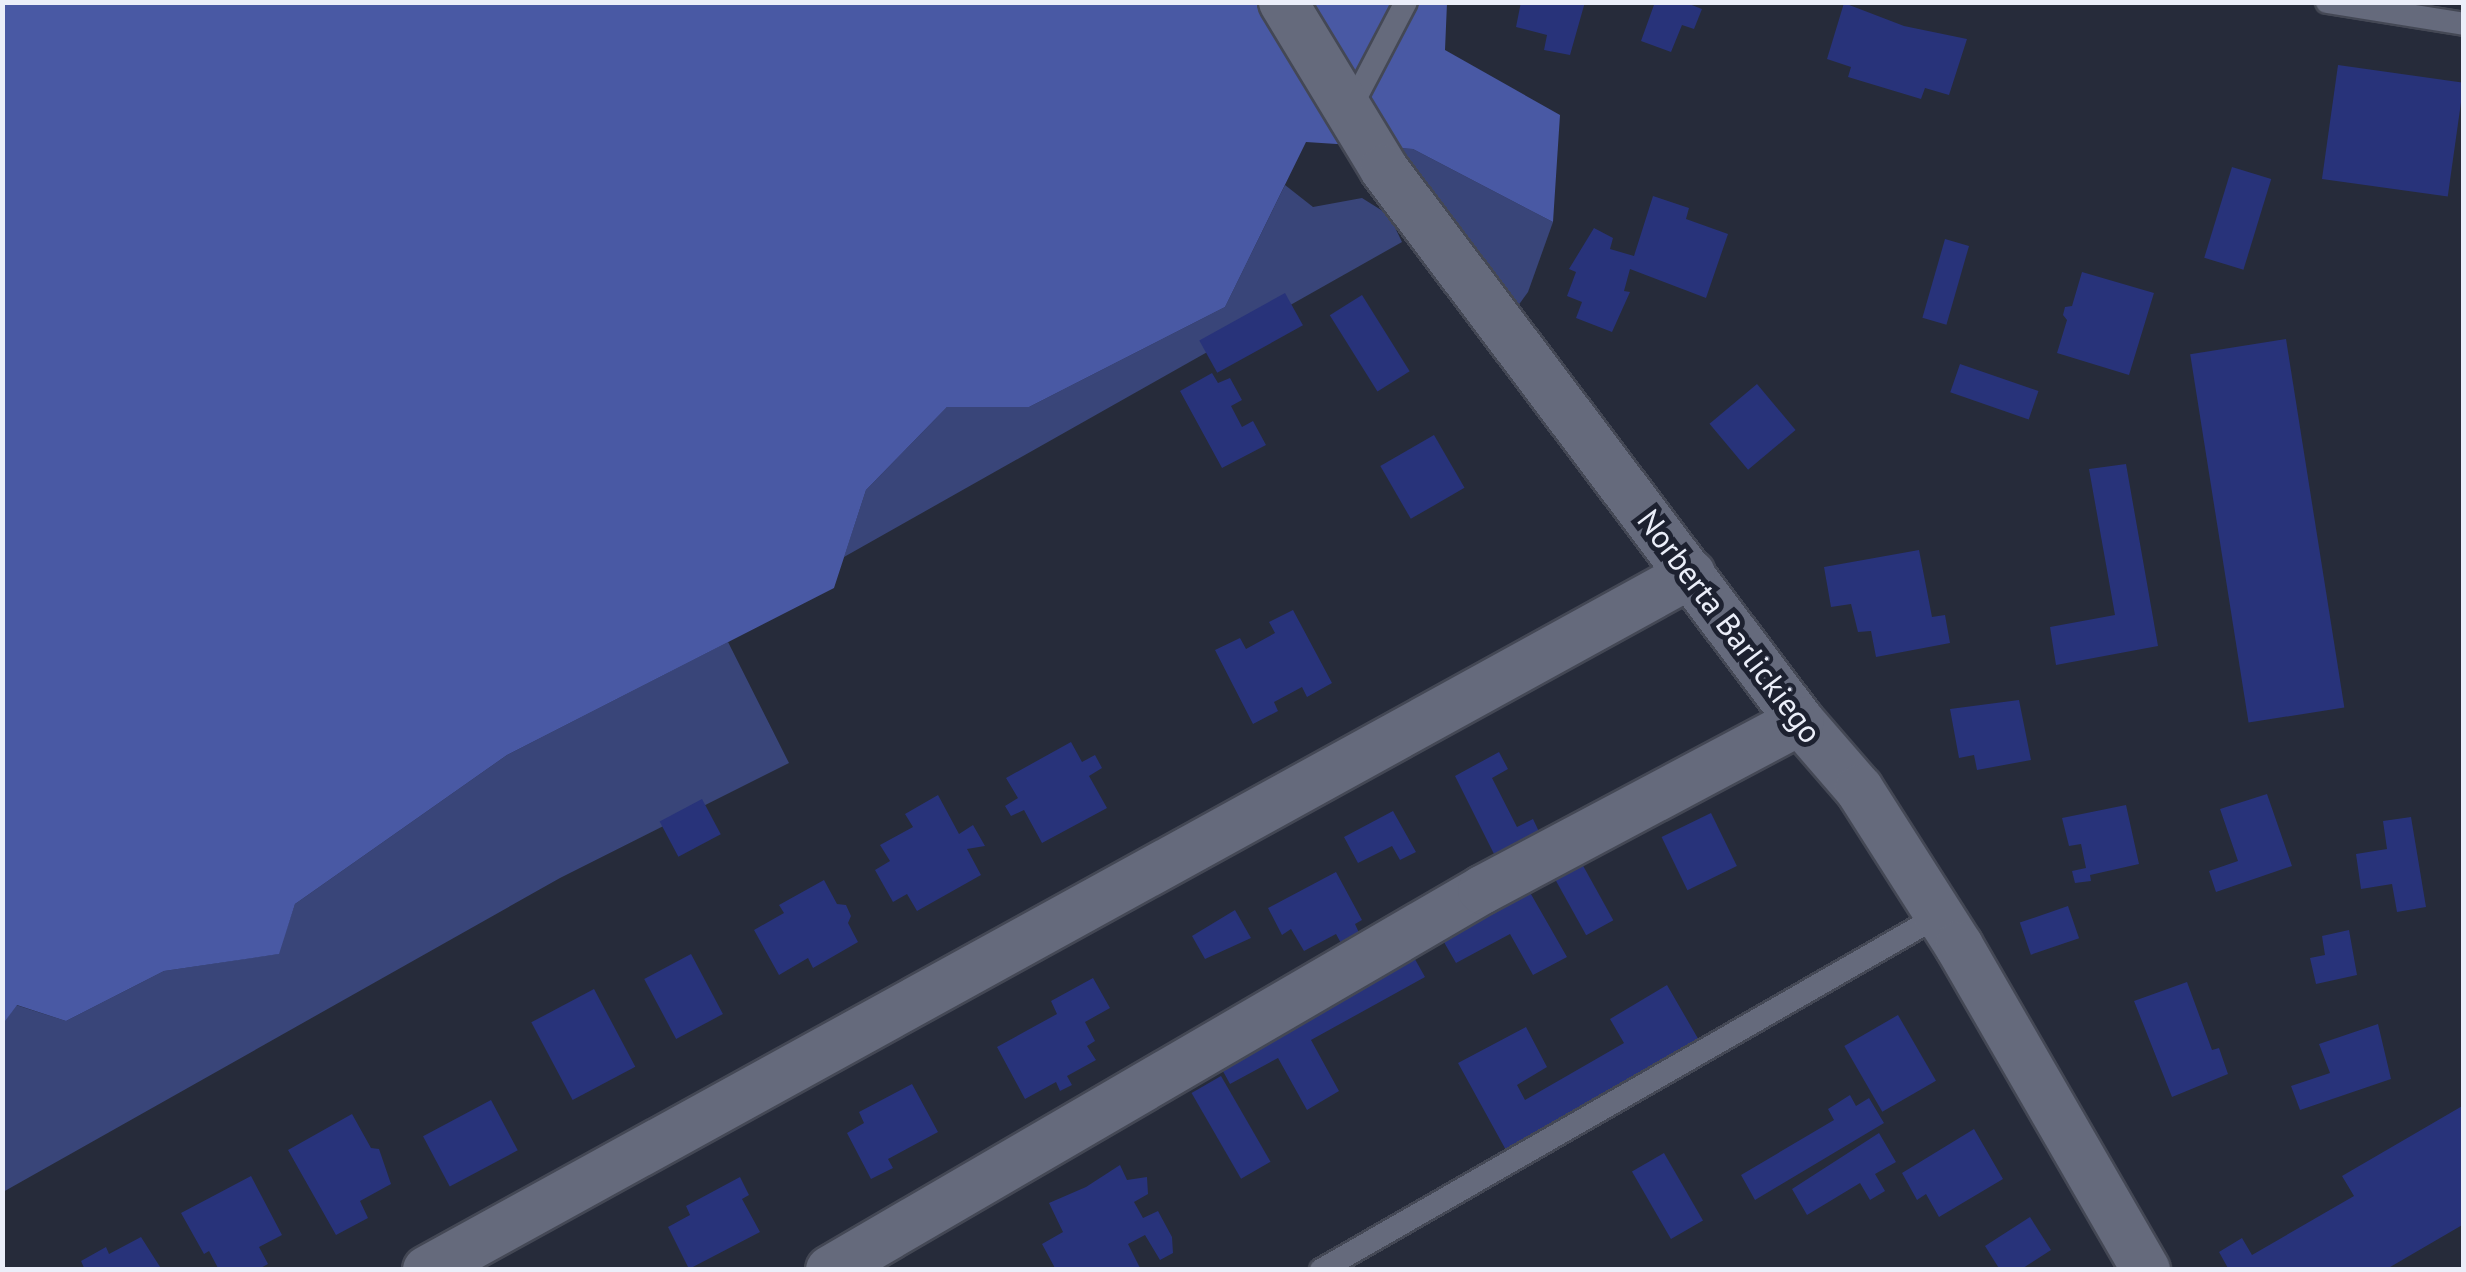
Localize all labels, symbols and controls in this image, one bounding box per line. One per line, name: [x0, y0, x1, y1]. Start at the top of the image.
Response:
street label: Norberta Barlickiego: [1630, 502, 1830, 750]

